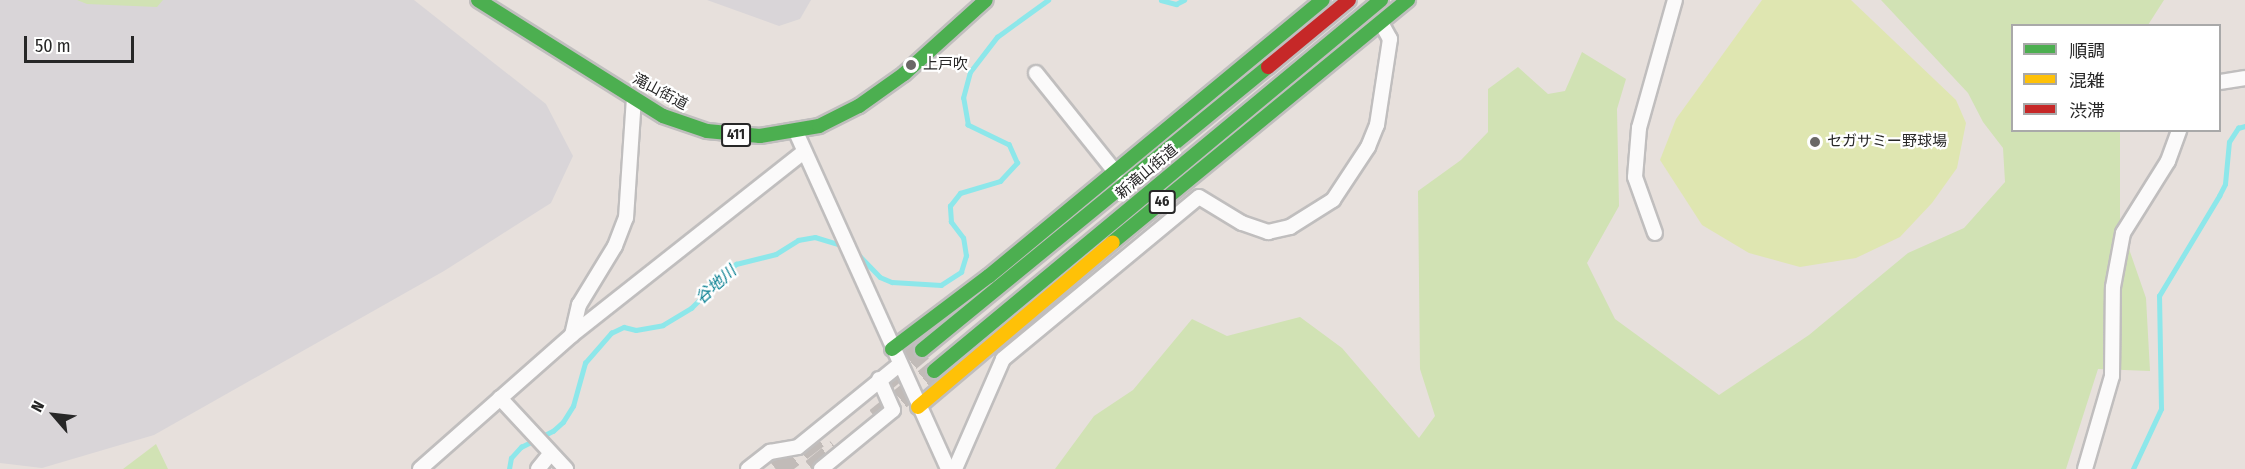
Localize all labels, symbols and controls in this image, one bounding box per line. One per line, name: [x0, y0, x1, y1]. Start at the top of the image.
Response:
scale bar: [27, 24, 136, 62]
legend: [2011, 24, 2221, 132]
text: 50 m: [35, 35, 71, 57]
text: 順調: [2069, 40, 2105, 62]
place label: 上戸吹: [923, 56, 968, 74]
marker: 上戸吹: [904, 58, 918, 72]
street label: 滝山街道: [629, 70, 691, 114]
text: 混雑: [2069, 70, 2105, 92]
text: 渋滞: [2069, 100, 2105, 122]
road number: 411: [721, 124, 751, 146]
place label: セガサミー野球場: [1827, 133, 1947, 151]
marker: セガサミー野球場: [1808, 135, 1822, 149]
street label: 新滝山街道: [1112, 141, 1182, 203]
road number: 46: [1148, 191, 1176, 213]
water label: 谷地川: [692, 262, 740, 308]
north arrow: [24, 385, 84, 445]
text: N: [27, 398, 48, 415]

